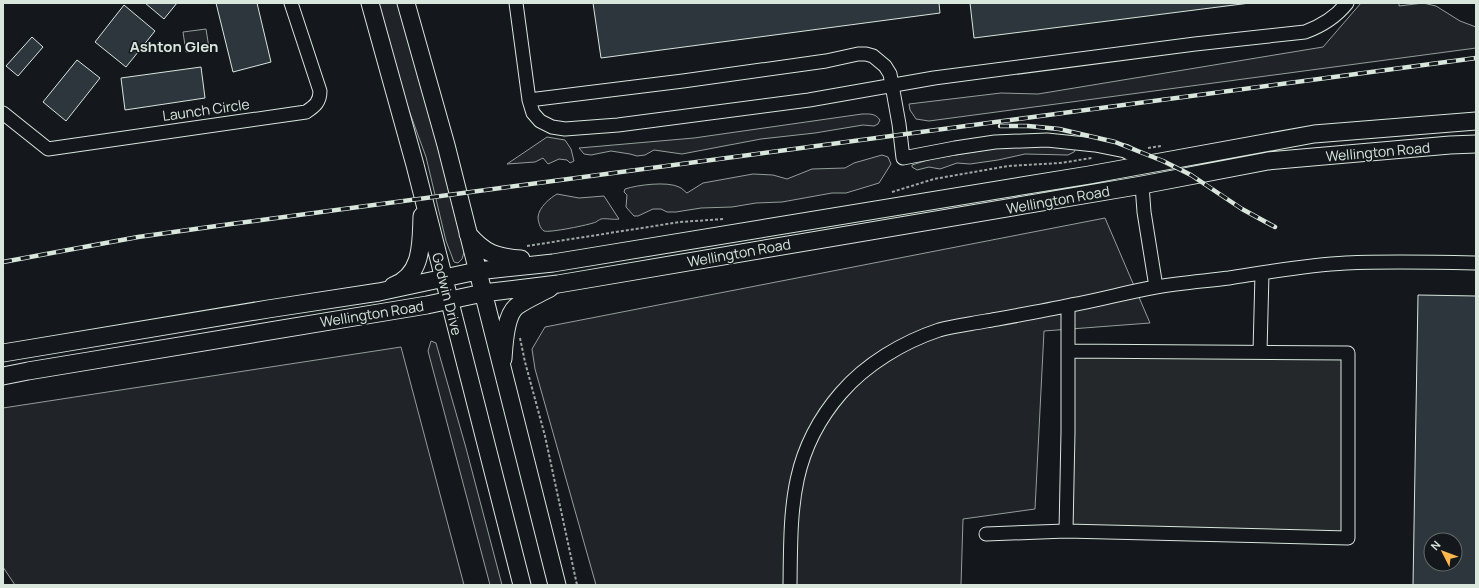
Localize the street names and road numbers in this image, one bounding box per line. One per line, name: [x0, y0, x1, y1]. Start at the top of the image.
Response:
street label: Launch Circle: [161, 94, 251, 125]
street label: Wellington Road: [1325, 137, 1431, 166]
street label: Wellington Road: [1005, 181, 1111, 218]
street label: Wellington Road: [686, 234, 792, 271]
street label: Godwin Drive: [428, 251, 467, 337]
street label: Wellington Road: [319, 296, 425, 331]

